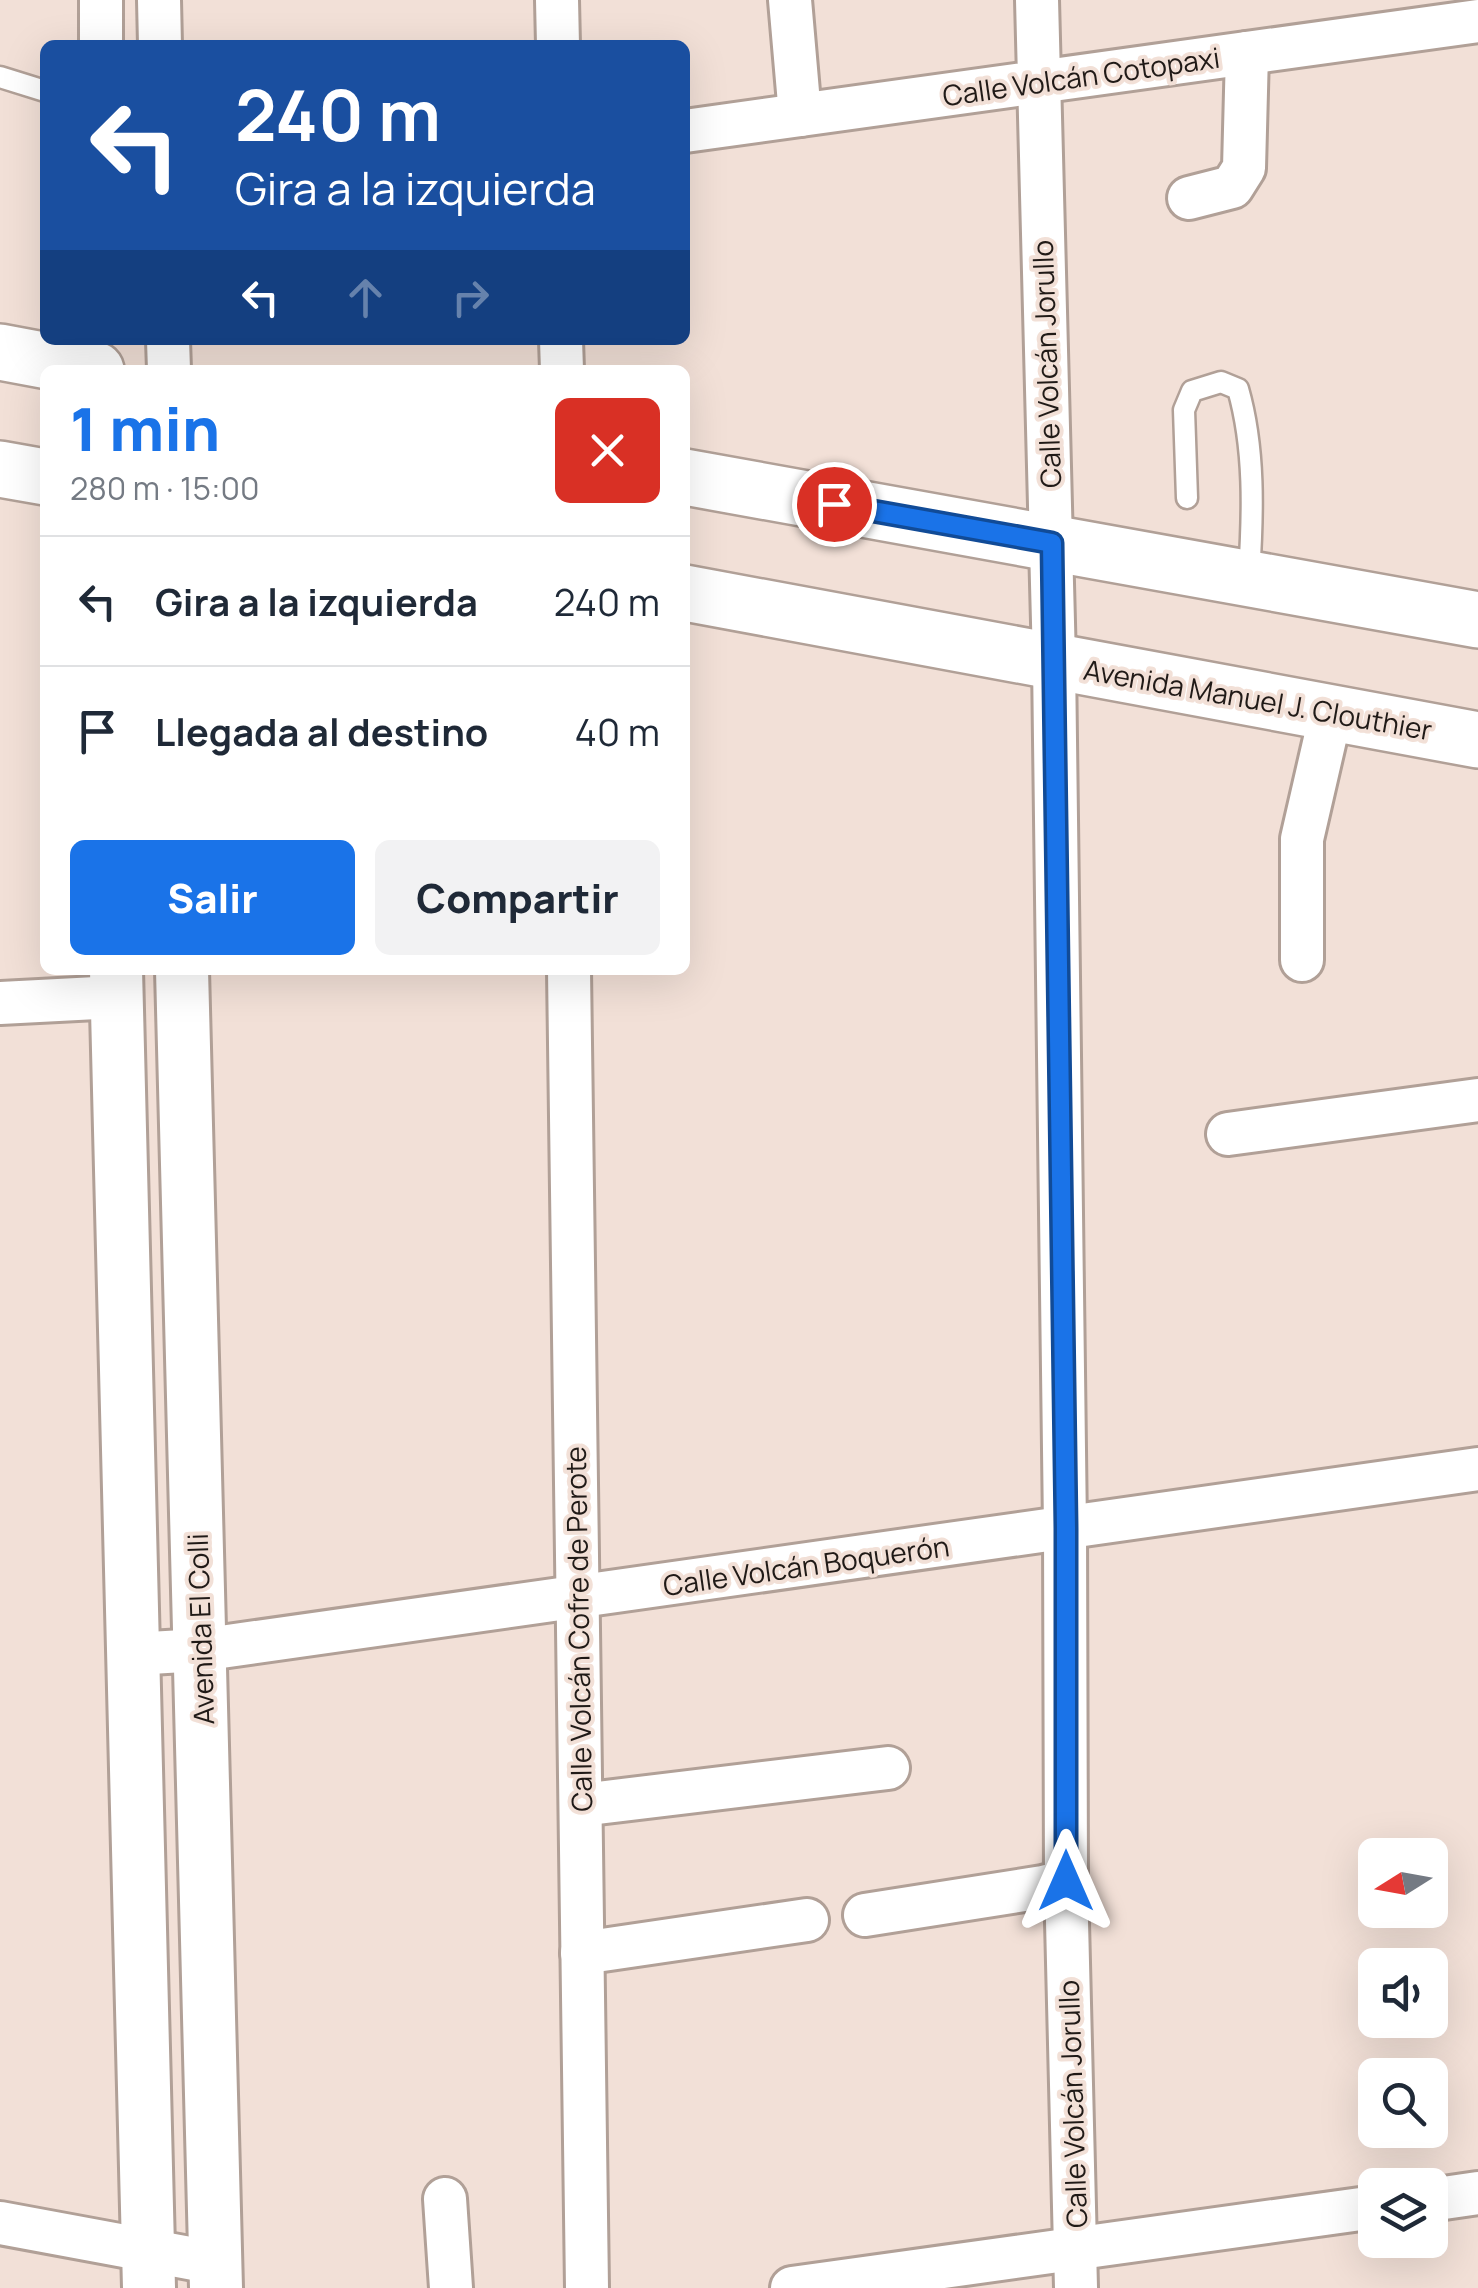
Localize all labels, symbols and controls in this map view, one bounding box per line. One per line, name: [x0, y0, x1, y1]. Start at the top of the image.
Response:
street label: Calle Volcán Cotopaxi: [940, 38, 1222, 114]
text: 240 m: [235, 66, 441, 162]
icon: left: [70, 80, 200, 210]
text: Gira a la izquierda: [235, 157, 596, 219]
street label: Calle Volcán Jorullo: [1023, 239, 1069, 489]
icon: left: [233, 270, 288, 325]
icon: ahead: [338, 270, 393, 325]
icon: right: [443, 270, 498, 325]
text: 1 min: [70, 387, 220, 469]
button: close: [555, 398, 660, 503]
pin: [792, 462, 877, 547]
text: 280 m · 15:00: [70, 466, 260, 510]
icon: arrive: [807, 477, 862, 532]
icon: left: [70, 574, 125, 629]
text: Gira a la izquierda: [155, 575, 478, 627]
text: 240 m: [554, 575, 660, 627]
street label: Avenida Manuel J. Clouthier: [1081, 650, 1435, 748]
icon: arrive: [70, 704, 125, 759]
text: Llegada al destino: [155, 705, 488, 757]
text: 40 m: [575, 705, 660, 757]
button: Salir: [70, 840, 355, 955]
button: Compartir: [375, 840, 660, 955]
street label: Calle Volcán Cofre de Perote: [556, 1446, 600, 1812]
street label: Calle Volcán Boquerón: [661, 1526, 951, 1604]
street label: Avenida El Colli: [178, 1533, 222, 1725]
position arrow: [1014, 1829, 1118, 1933]
north arrow: [1358, 1838, 1448, 1928]
map controls: [1358, 1838, 1448, 2258]
button: sound: [1358, 1948, 1448, 2038]
street label: Calle Volcán Jorullo: [1049, 1979, 1095, 2229]
button: search: [1358, 2058, 1448, 2148]
button: layers: [1358, 2168, 1448, 2258]

